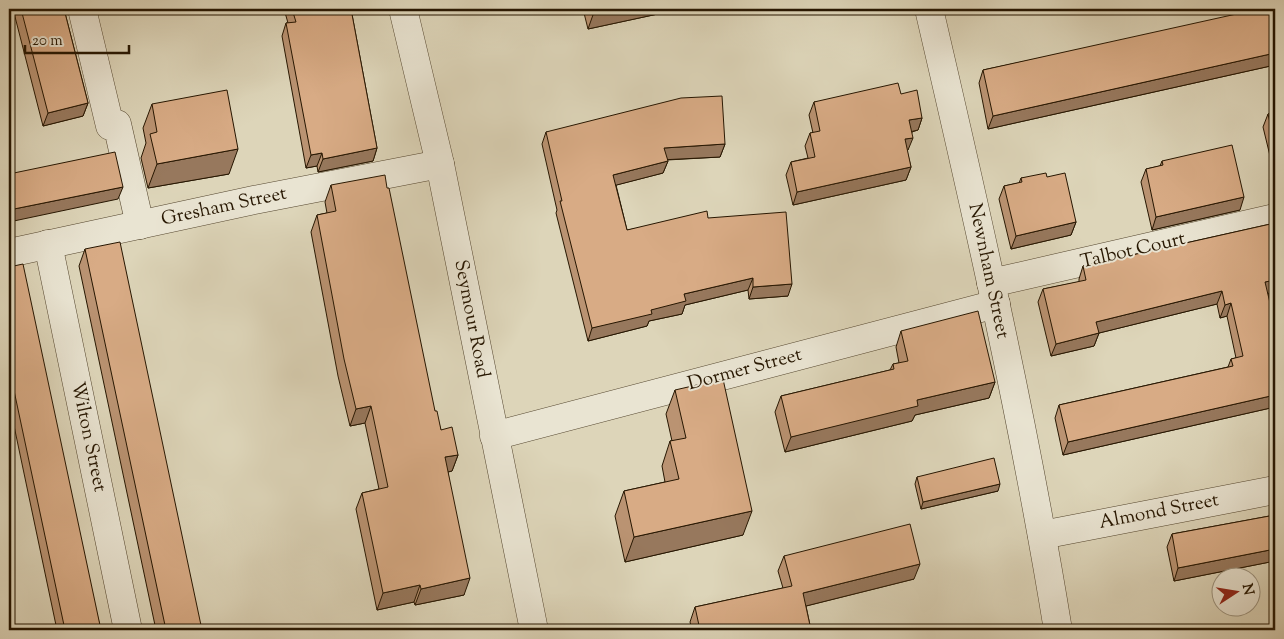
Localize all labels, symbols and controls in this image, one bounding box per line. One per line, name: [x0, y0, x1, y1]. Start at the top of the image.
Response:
scale bar: [25, 22, 129, 54]
text: 20 m: [32, 31, 63, 52]
street label: Gresham Street: [159, 180, 290, 233]
street label: Newnham Street: [960, 201, 1016, 342]
street label: Talbot Court: [1078, 226, 1189, 276]
street label: Seymour Road: [446, 257, 496, 381]
street label: Dormer Street: [685, 342, 806, 398]
street label: Wilton Street: [63, 380, 113, 495]
street label: Almond Street: [1097, 487, 1222, 537]
north arrow: [1212, 566, 1262, 616]
text: N: [1236, 582, 1258, 597]

